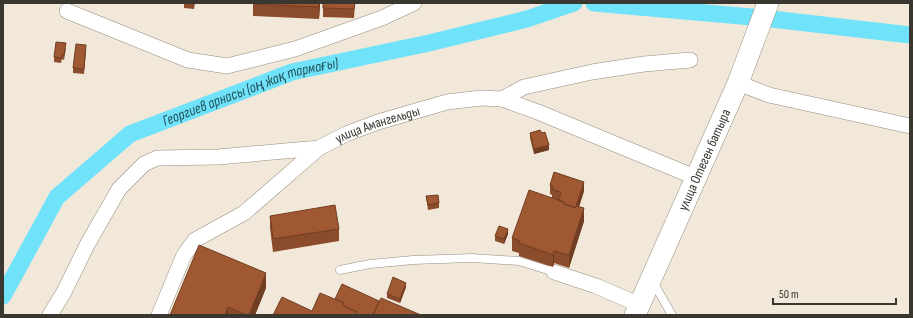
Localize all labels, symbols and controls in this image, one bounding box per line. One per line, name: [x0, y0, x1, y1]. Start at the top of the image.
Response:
water label: Георгиев арнасы (оң жақ тармағы): [160, 53, 341, 130]
street label: улица Амангельды: [332, 102, 422, 147]
street label: улица Отеген батыра: [674, 106, 734, 213]
scale bar: [773, 280, 896, 306]
text: 50 m: [779, 287, 799, 302]

